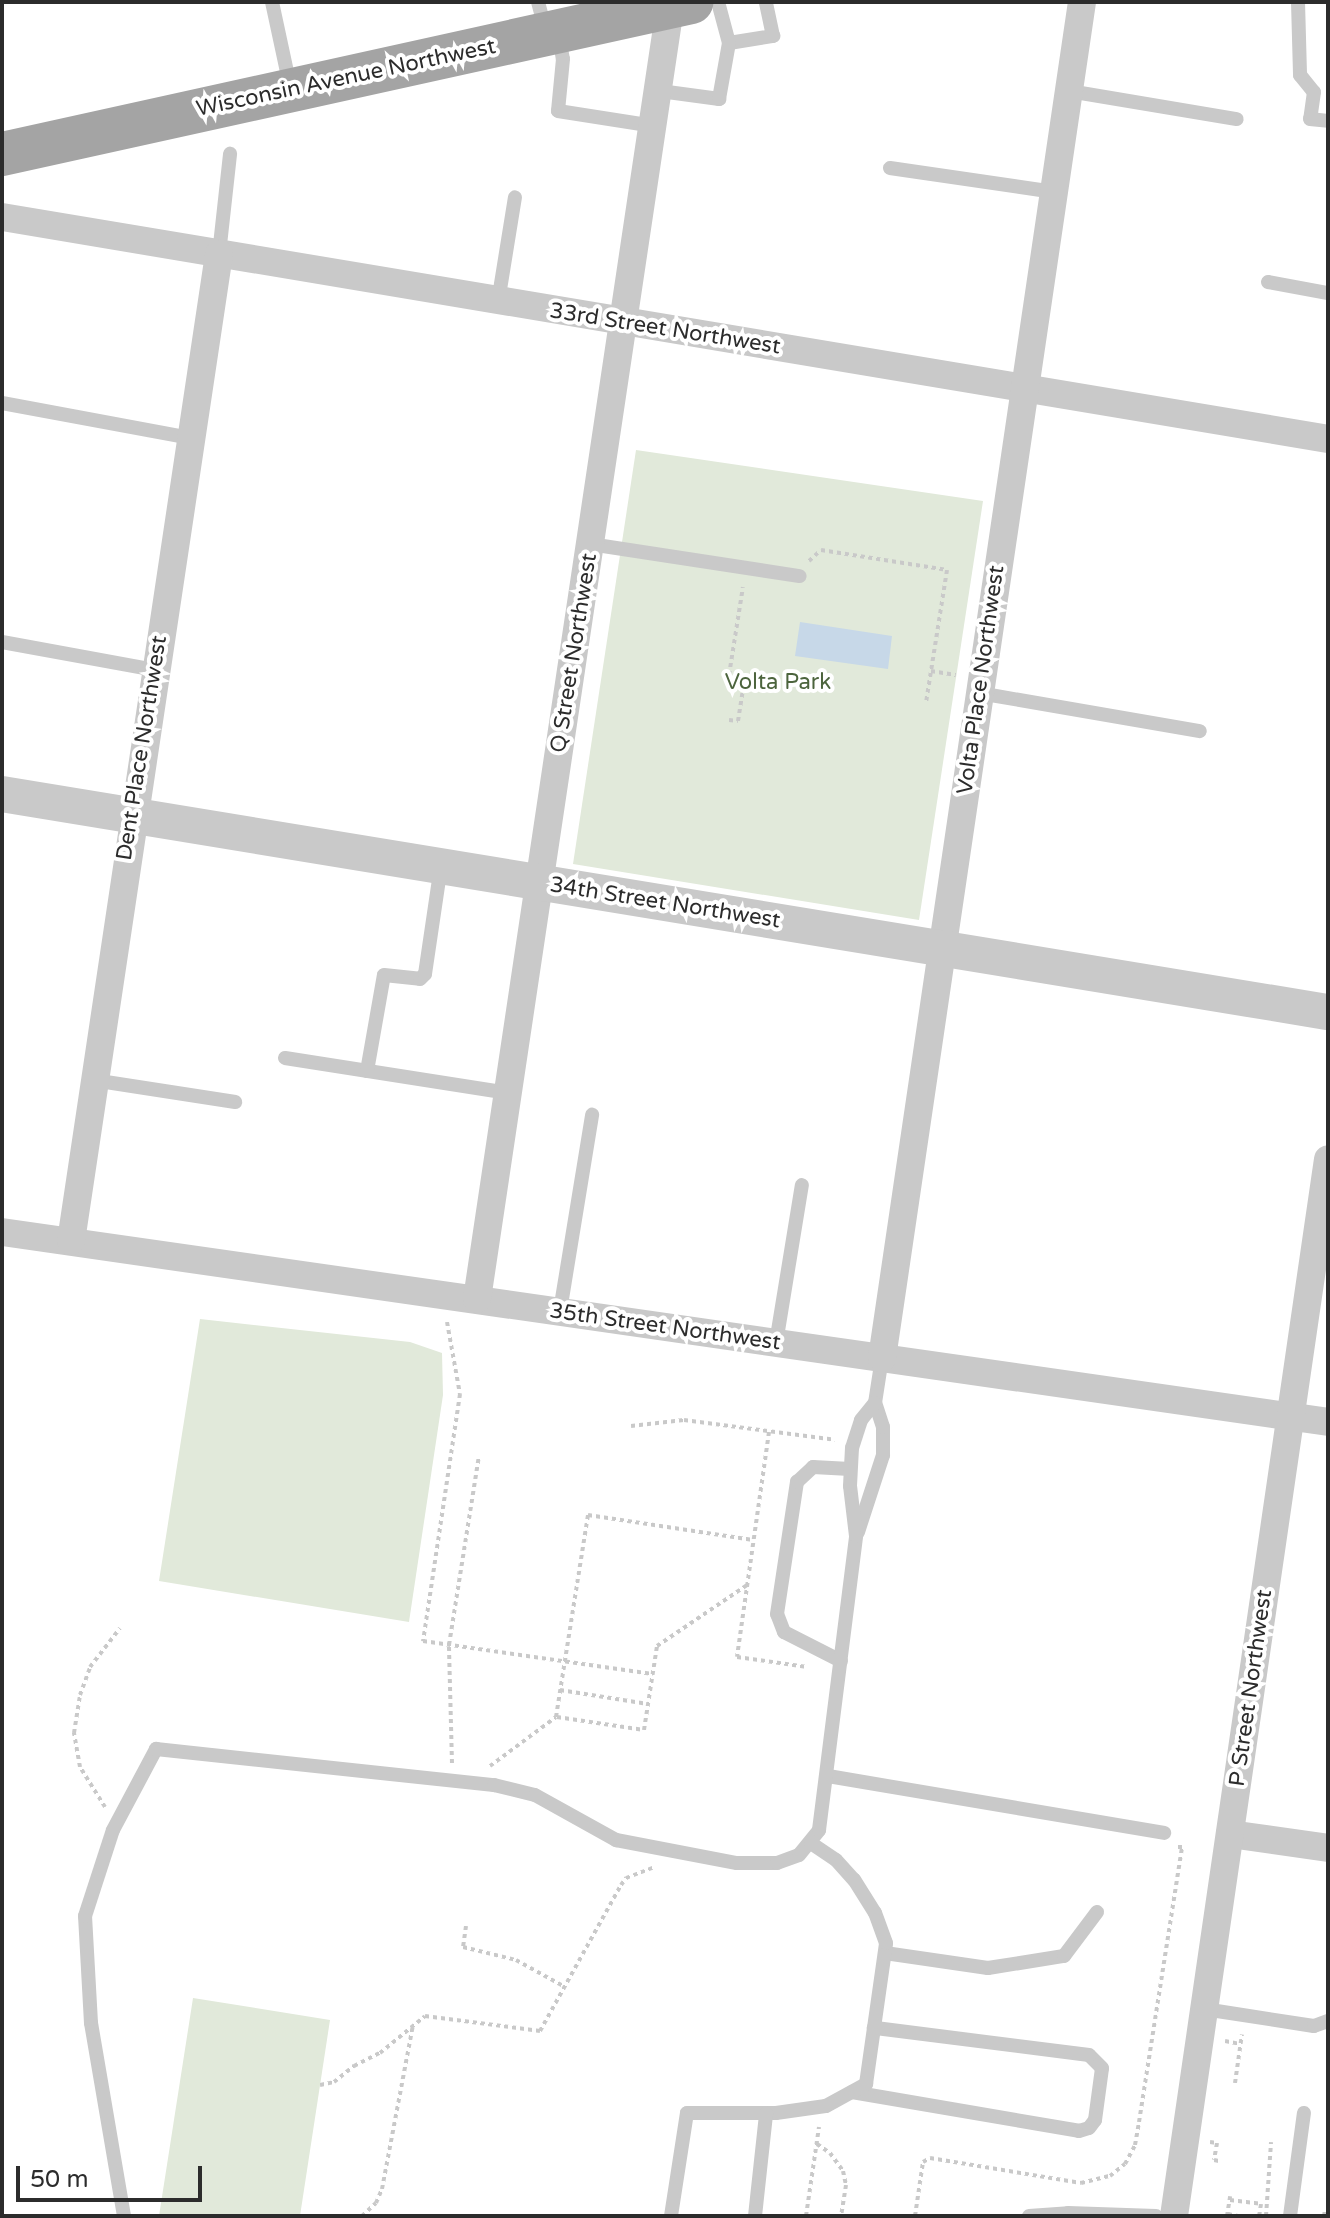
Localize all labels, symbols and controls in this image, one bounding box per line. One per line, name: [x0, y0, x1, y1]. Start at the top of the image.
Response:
street label: Wisconsin Avenue Northwest: [194, 33, 498, 123]
street label: 33rd Street Northwest: [548, 298, 782, 360]
street label: Q Street Northwest: [545, 551, 603, 755]
street label: Volta Place Northwest: [952, 564, 1010, 796]
street label: Dent Place Northwest: [111, 634, 173, 862]
park label: Volta Park: [725, 670, 831, 696]
street label: 34th Street Northwest: [548, 872, 782, 934]
street label: 35th Street Northwest: [548, 1298, 782, 1356]
street label: P Street Northwest: [1224, 1588, 1278, 1788]
scale bar: [20, 2150, 206, 2200]
text: 50 m: [30, 2165, 88, 2194]

